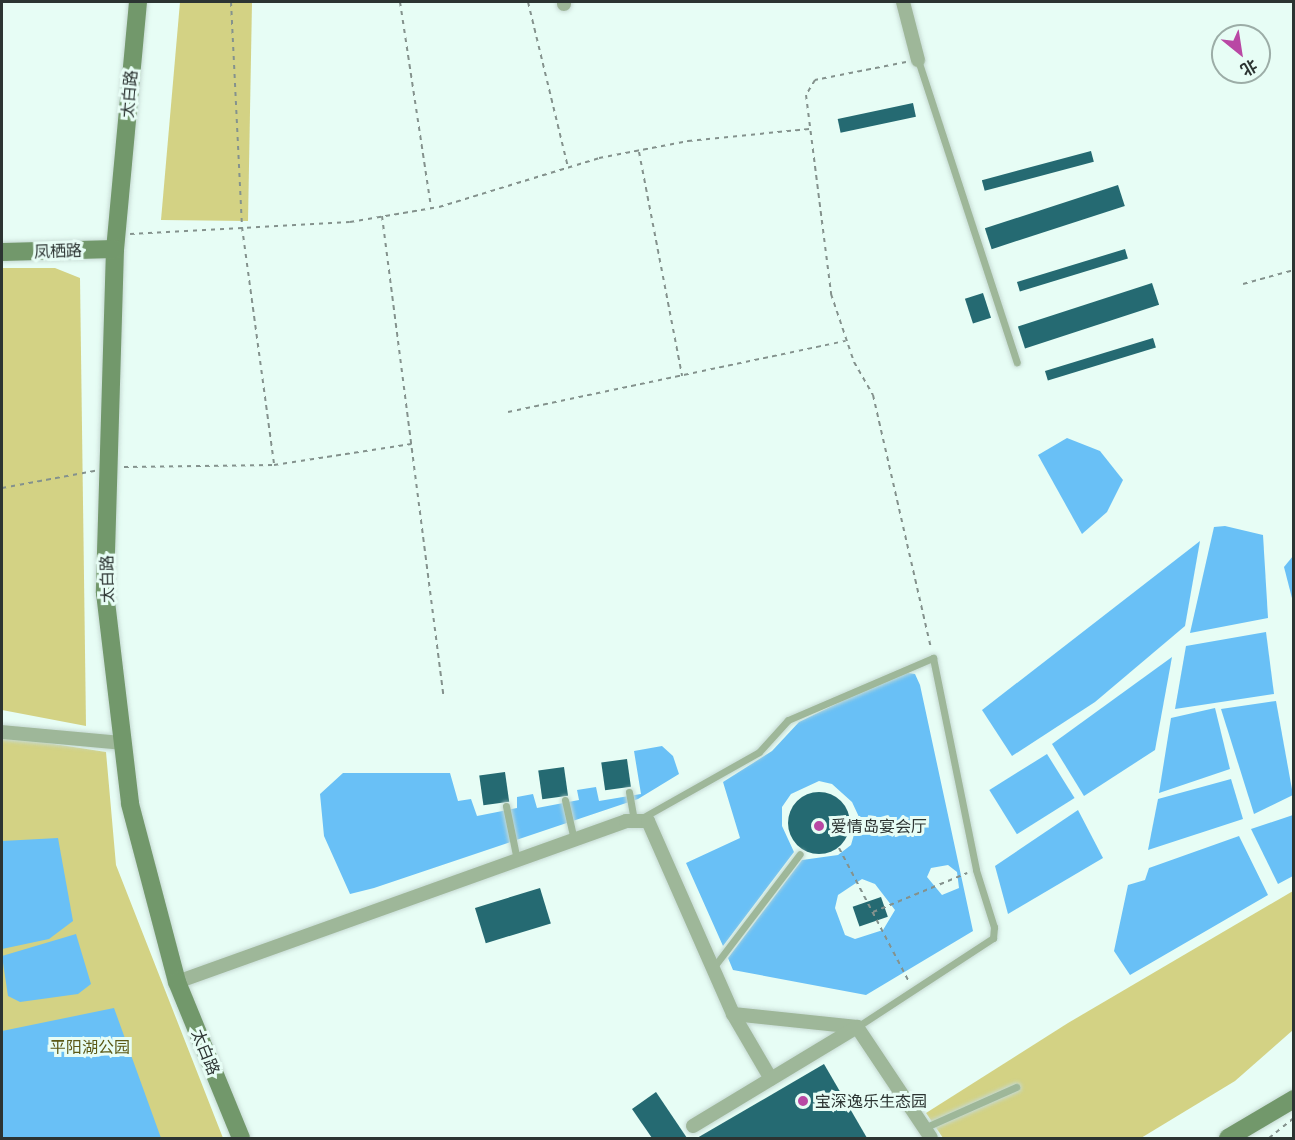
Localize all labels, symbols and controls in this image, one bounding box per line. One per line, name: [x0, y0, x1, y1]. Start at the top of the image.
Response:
north arrow: [1211, 24, 1271, 84]
text: 北: [1237, 55, 1261, 81]
street label: 太白路: [117, 69, 141, 119]
street label: 凤栖路: [34, 241, 82, 261]
street label: 太白路: [97, 555, 117, 603]
place label: 爱情岛宴会厅: [831, 816, 927, 836]
marker: 爱情岛宴会厅: [812, 819, 826, 833]
street label: 太白路: [188, 1026, 224, 1078]
park label: 平阳湖公园: [50, 1037, 130, 1057]
place label: 宝深逸乐生态园: [815, 1091, 927, 1111]
marker: 宝深逸乐生态园: [796, 1094, 810, 1108]

